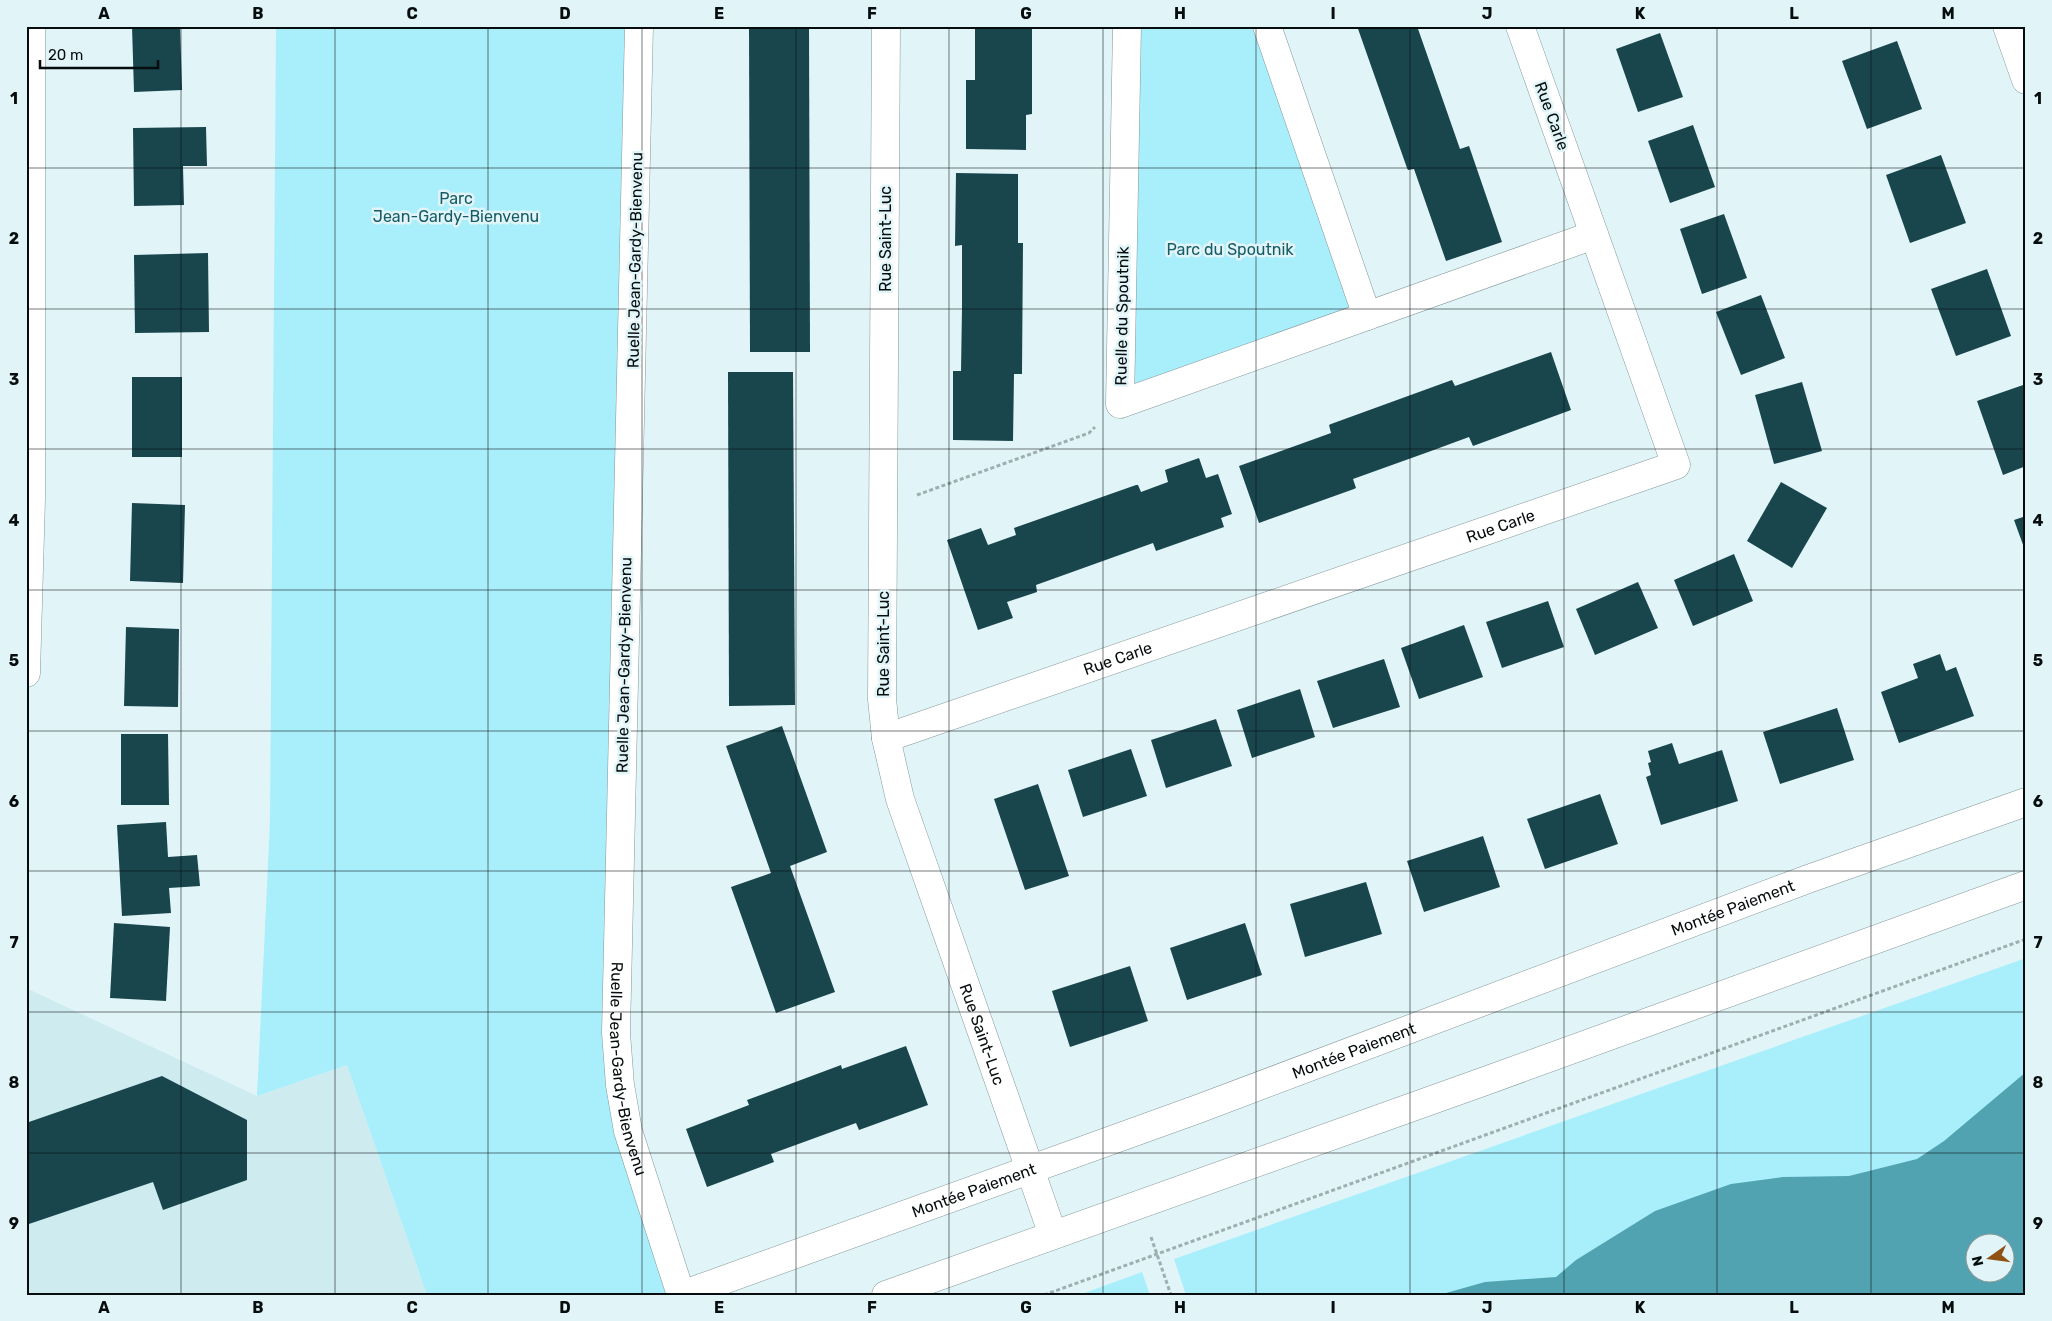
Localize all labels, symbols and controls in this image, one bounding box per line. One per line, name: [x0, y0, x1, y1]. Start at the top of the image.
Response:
text: A: [98, 4, 110, 23]
text: B: [252, 4, 264, 23]
text: C: [406, 4, 418, 23]
text: D: [559, 4, 571, 23]
text: E: [714, 4, 724, 23]
text: F: [867, 4, 877, 23]
text: G: [1020, 4, 1032, 23]
text: H: [1174, 4, 1186, 23]
text: I: [1330, 4, 1336, 23]
text: J: [1482, 4, 1492, 23]
text: K: [1635, 4, 1646, 23]
text: L: [1789, 4, 1799, 23]
text: M: [1941, 4, 1955, 23]
scale bar: [40, 38, 158, 70]
text: 20 m: [48, 46, 83, 64]
street label: Rue Carle: [1531, 79, 1573, 153]
text: 1: [10, 89, 18, 108]
text: 1: [2034, 89, 2042, 108]
street label: Ruelle Jean-Gardy-Bienvenu: [624, 152, 646, 368]
street label: Rue Saint-Luc: [876, 186, 895, 292]
park label: Parc Jean-Gardy-Bienvenu: [373, 189, 539, 226]
text: 2: [9, 229, 19, 248]
text: 2: [2033, 229, 2043, 248]
park label: Parc du Spoutnik: [1166, 240, 1294, 259]
street label: Ruelle du Spoutnik: [1111, 246, 1133, 386]
text: 3: [9, 370, 19, 389]
text: 3: [2033, 370, 2043, 389]
street label: Rue Carle: [1463, 505, 1537, 546]
text: 4: [9, 511, 20, 530]
text: 4: [2033, 511, 2044, 530]
street label: Ruelle Jean-Gardy-Bienvenu: [613, 557, 635, 773]
street label: Rue Saint-Luc: [874, 591, 893, 697]
street label: Rue Carle: [1081, 637, 1154, 679]
text: 5: [9, 651, 19, 670]
text: 5: [2033, 651, 2043, 670]
text: 6: [9, 792, 19, 811]
text: 6: [2033, 792, 2043, 811]
street label: Montée Paiement: [1668, 875, 1797, 939]
text: 7: [9, 933, 19, 952]
text: 7: [2033, 933, 2043, 952]
street label: Ruelle Jean-Gardy-Bienvenu: [606, 961, 651, 1178]
street label: Rue Saint-Luc: [956, 981, 1009, 1088]
street label: Montée Paiement: [1289, 1018, 1418, 1082]
text: 8: [9, 1073, 20, 1092]
text: 8: [2033, 1073, 2044, 1092]
street label: Montée Paiement: [909, 1159, 1038, 1221]
text: 9: [9, 1214, 19, 1233]
text: 9: [2033, 1214, 2043, 1233]
north arrow: [1964, 1234, 2014, 1284]
text: N: [1968, 1254, 1987, 1268]
text: A: [98, 1298, 110, 1317]
text: B: [252, 1298, 264, 1317]
text: C: [406, 1298, 418, 1317]
text: D: [559, 1298, 571, 1317]
text: E: [714, 1298, 724, 1317]
text: F: [867, 1298, 877, 1317]
text: G: [1020, 1298, 1032, 1317]
text: H: [1174, 1298, 1186, 1317]
text: I: [1330, 1298, 1336, 1317]
text: J: [1482, 1298, 1492, 1317]
text: K: [1635, 1298, 1646, 1317]
text: L: [1789, 1298, 1799, 1317]
text: M: [1941, 1298, 1955, 1317]

